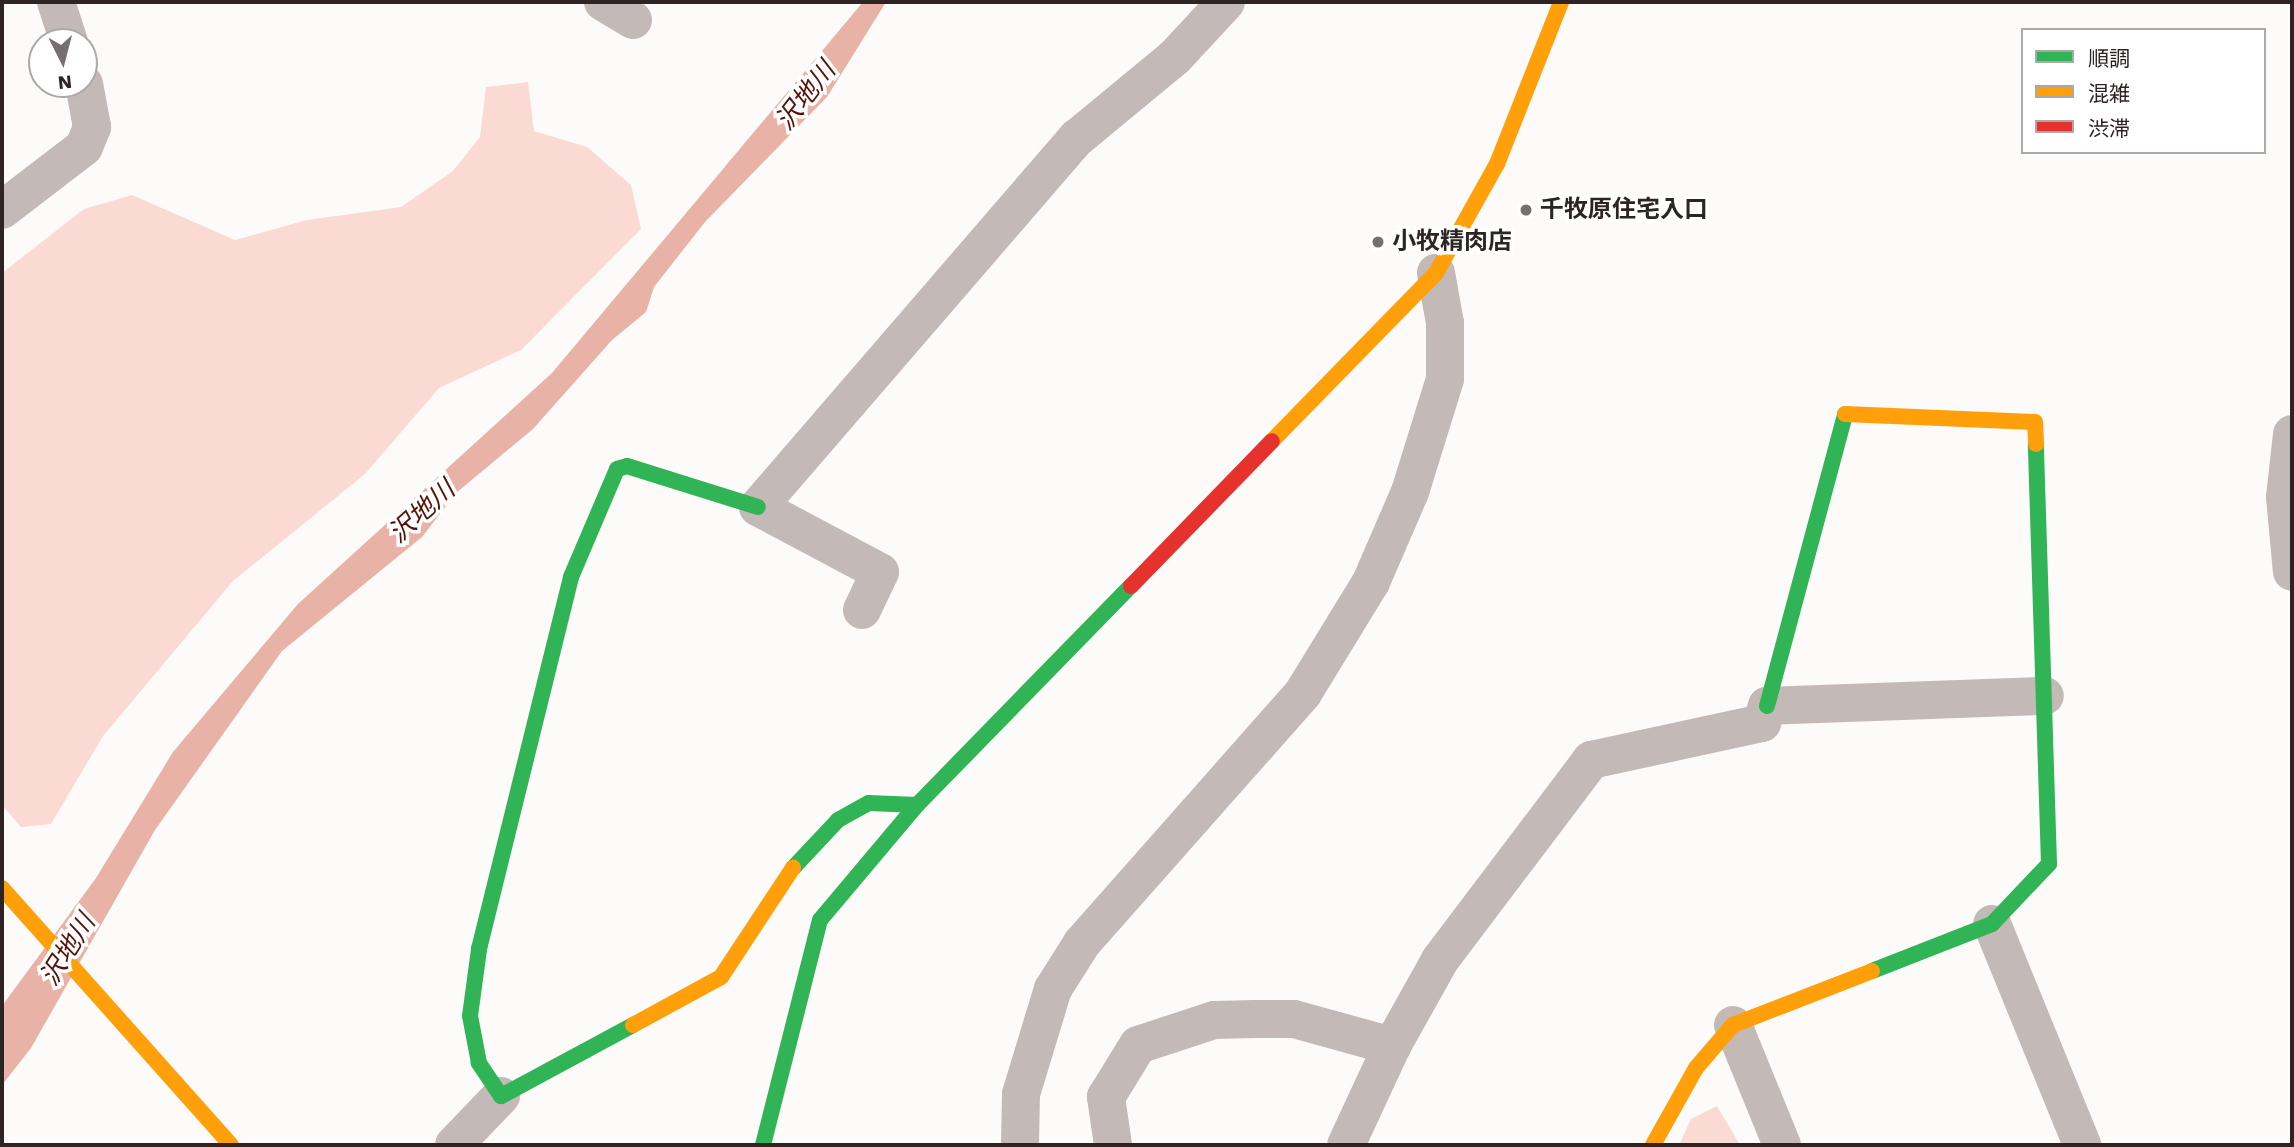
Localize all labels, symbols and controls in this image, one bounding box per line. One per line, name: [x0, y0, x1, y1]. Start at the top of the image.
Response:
north arrow: [28, 28, 98, 98]
legend: [2021, 28, 2266, 154]
text: 順調: [2088, 46, 2130, 71]
water label: 沢地川: [770, 56, 842, 136]
text: N: [57, 70, 73, 95]
text: 混雑: [2088, 81, 2130, 106]
text: 渋滞: [2088, 116, 2130, 141]
place label: 千牧原住宅入口: [1540, 196, 1708, 224]
marker: 千牧原住宅入口: [1518, 202, 1534, 218]
place label: 小牧精肉店: [1392, 228, 1512, 256]
marker: 小牧精肉店: [1370, 234, 1386, 250]
water label: 沢地川: [383, 474, 461, 550]
water label: 沢地川: [34, 909, 102, 991]

